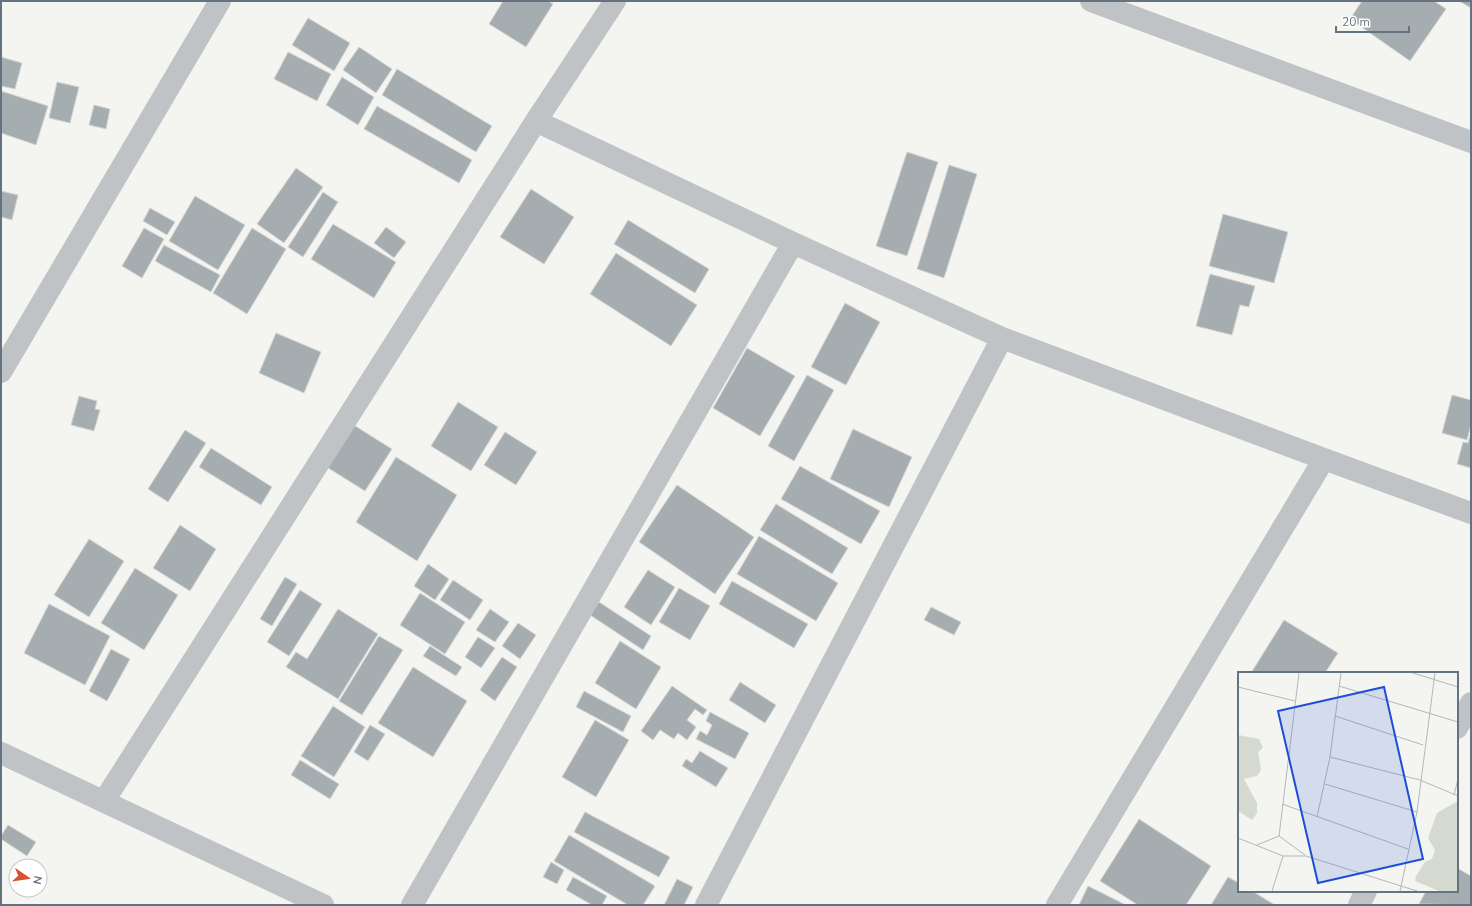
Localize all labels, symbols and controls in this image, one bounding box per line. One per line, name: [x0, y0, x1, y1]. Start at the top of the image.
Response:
scale bar: [1336, 8, 1409, 34]
text: 20 m: [1342, 14, 1370, 30]
inset map: [1238, 672, 1458, 892]
north arrow: [8, 858, 48, 898]
text: N: [29, 874, 45, 886]

